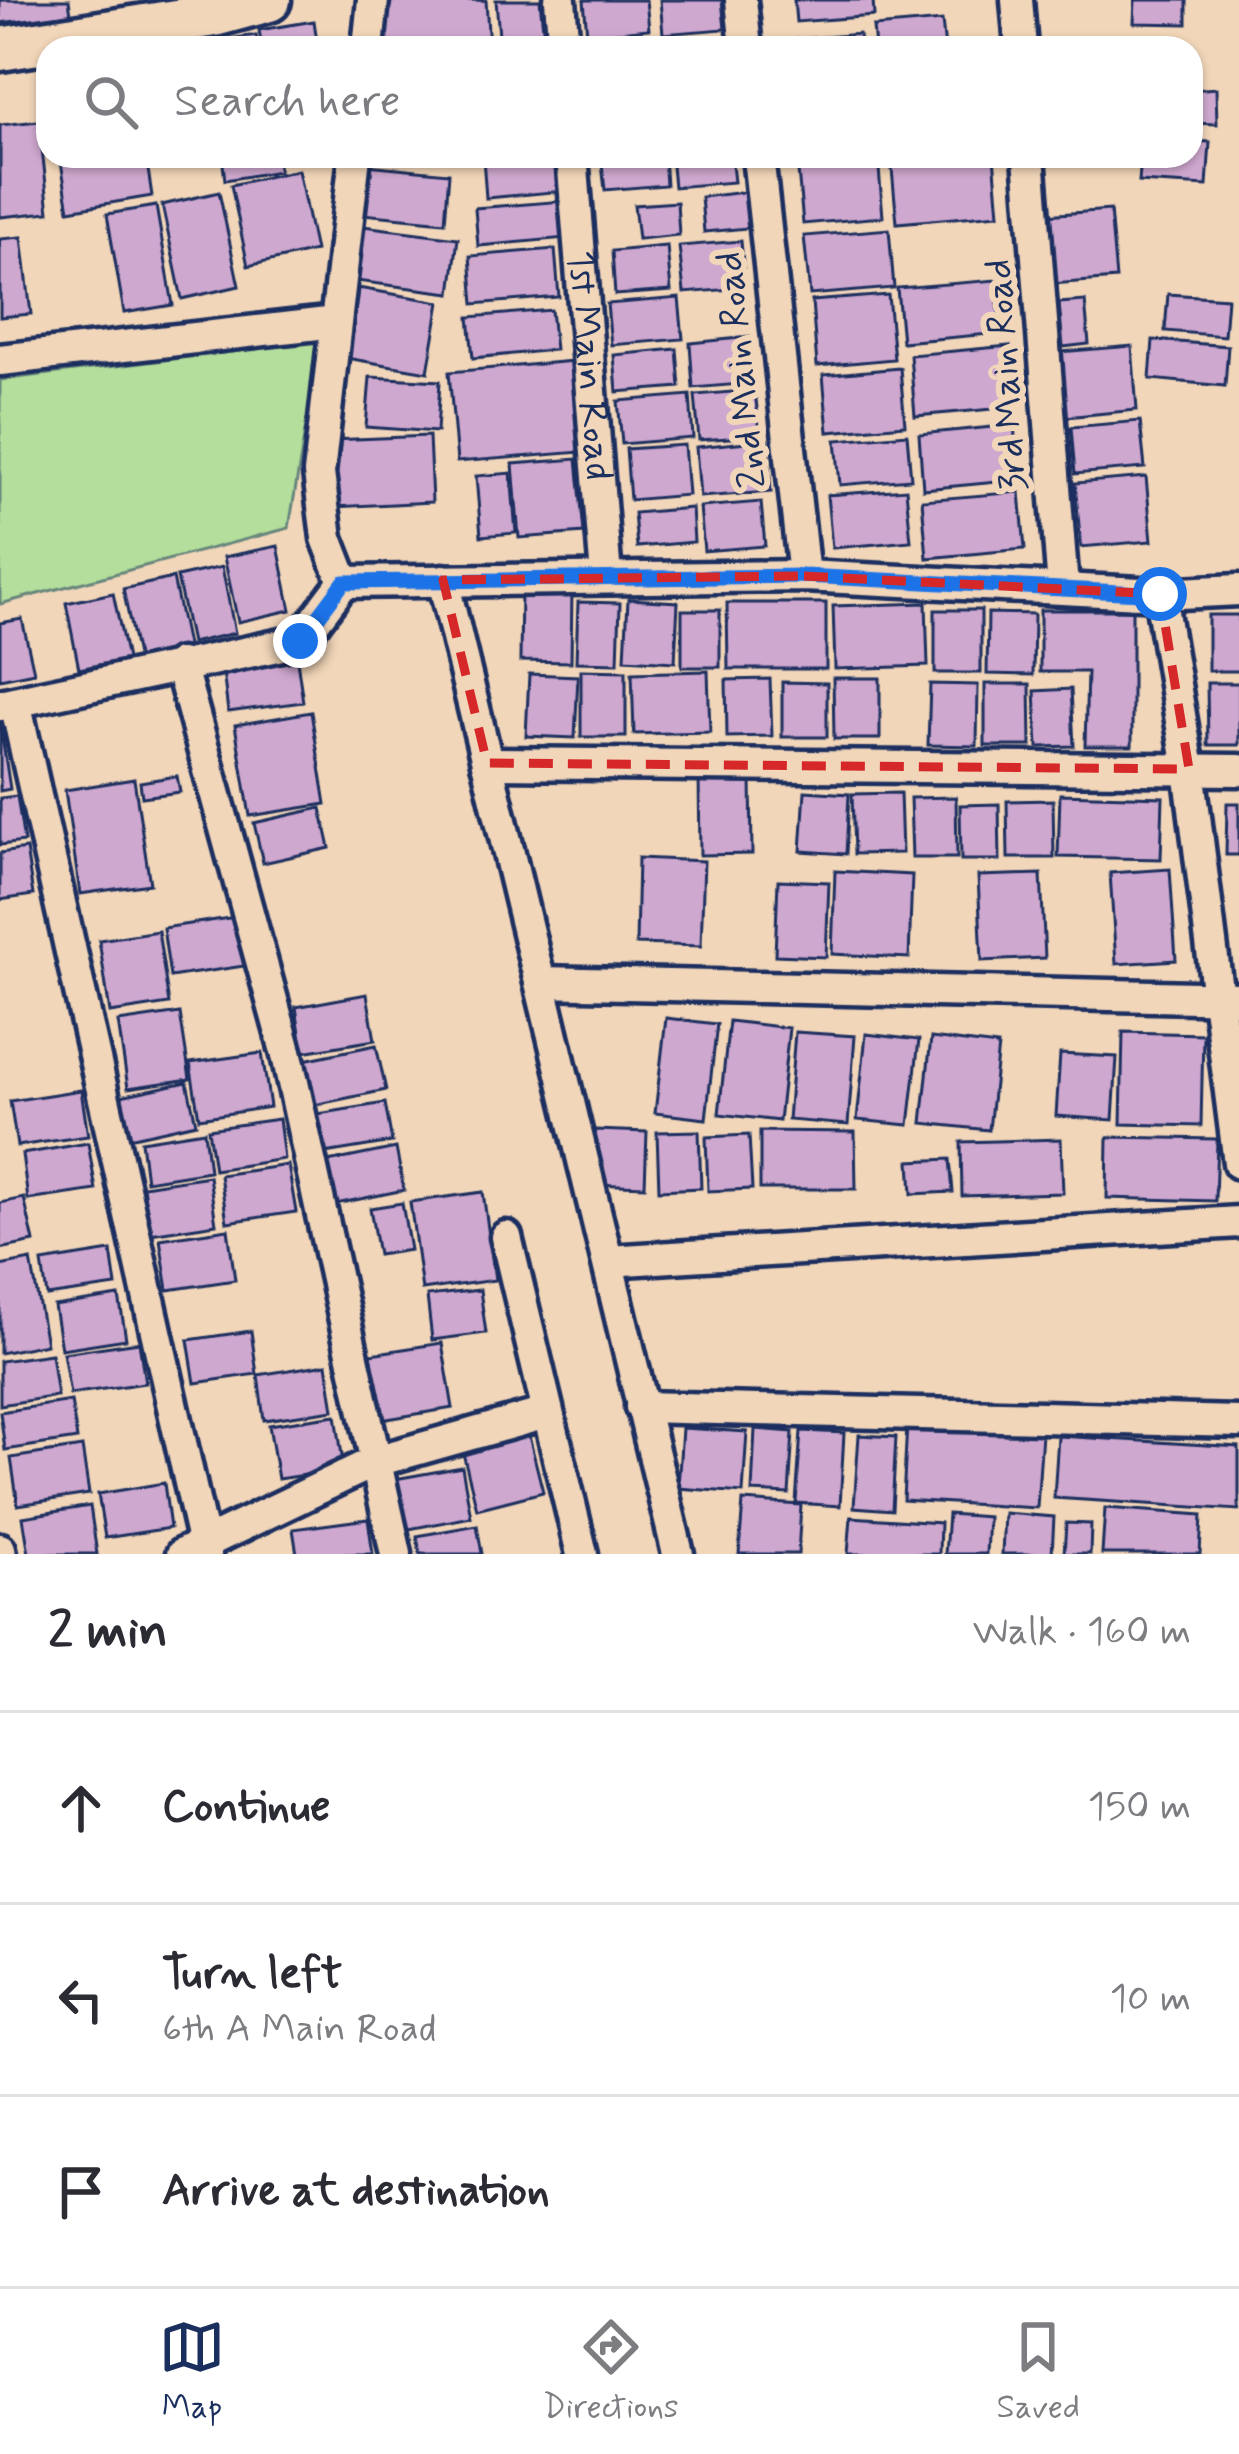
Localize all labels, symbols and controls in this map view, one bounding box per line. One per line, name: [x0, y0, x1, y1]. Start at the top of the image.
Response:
search box: [36, 36, 1203, 168]
icon: search: [78, 69, 144, 135]
text: Search here: [174, 73, 401, 132]
street label: 1st Main Road: [554, 248, 624, 482]
street label: 2nd Main Road: [704, 249, 780, 491]
street label: 3rd Main Road: [973, 257, 1041, 493]
route start: [1133, 567, 1187, 621]
route end: [273, 614, 327, 668]
text: 2 min: [48, 1599, 168, 1665]
text: Walk · 160 m: [973, 1607, 1191, 1658]
icon: ahead: [48, 1775, 114, 1841]
text: Continue: [162, 1778, 330, 1837]
text: 150 m: [1088, 1782, 1191, 1833]
text: Turn left: [162, 1945, 342, 2004]
icon: left: [48, 1967, 114, 2033]
text: 10 m: [1110, 1974, 1191, 2025]
text: 6th A Main Road: [162, 2004, 437, 2055]
icon: arrive: [48, 2159, 114, 2225]
text: Arrive at destination: [162, 2162, 550, 2221]
tab: Map: [159, 2314, 225, 2430]
tab: Directions: [543, 2314, 679, 2430]
tab: Saved: [997, 2314, 1080, 2430]

